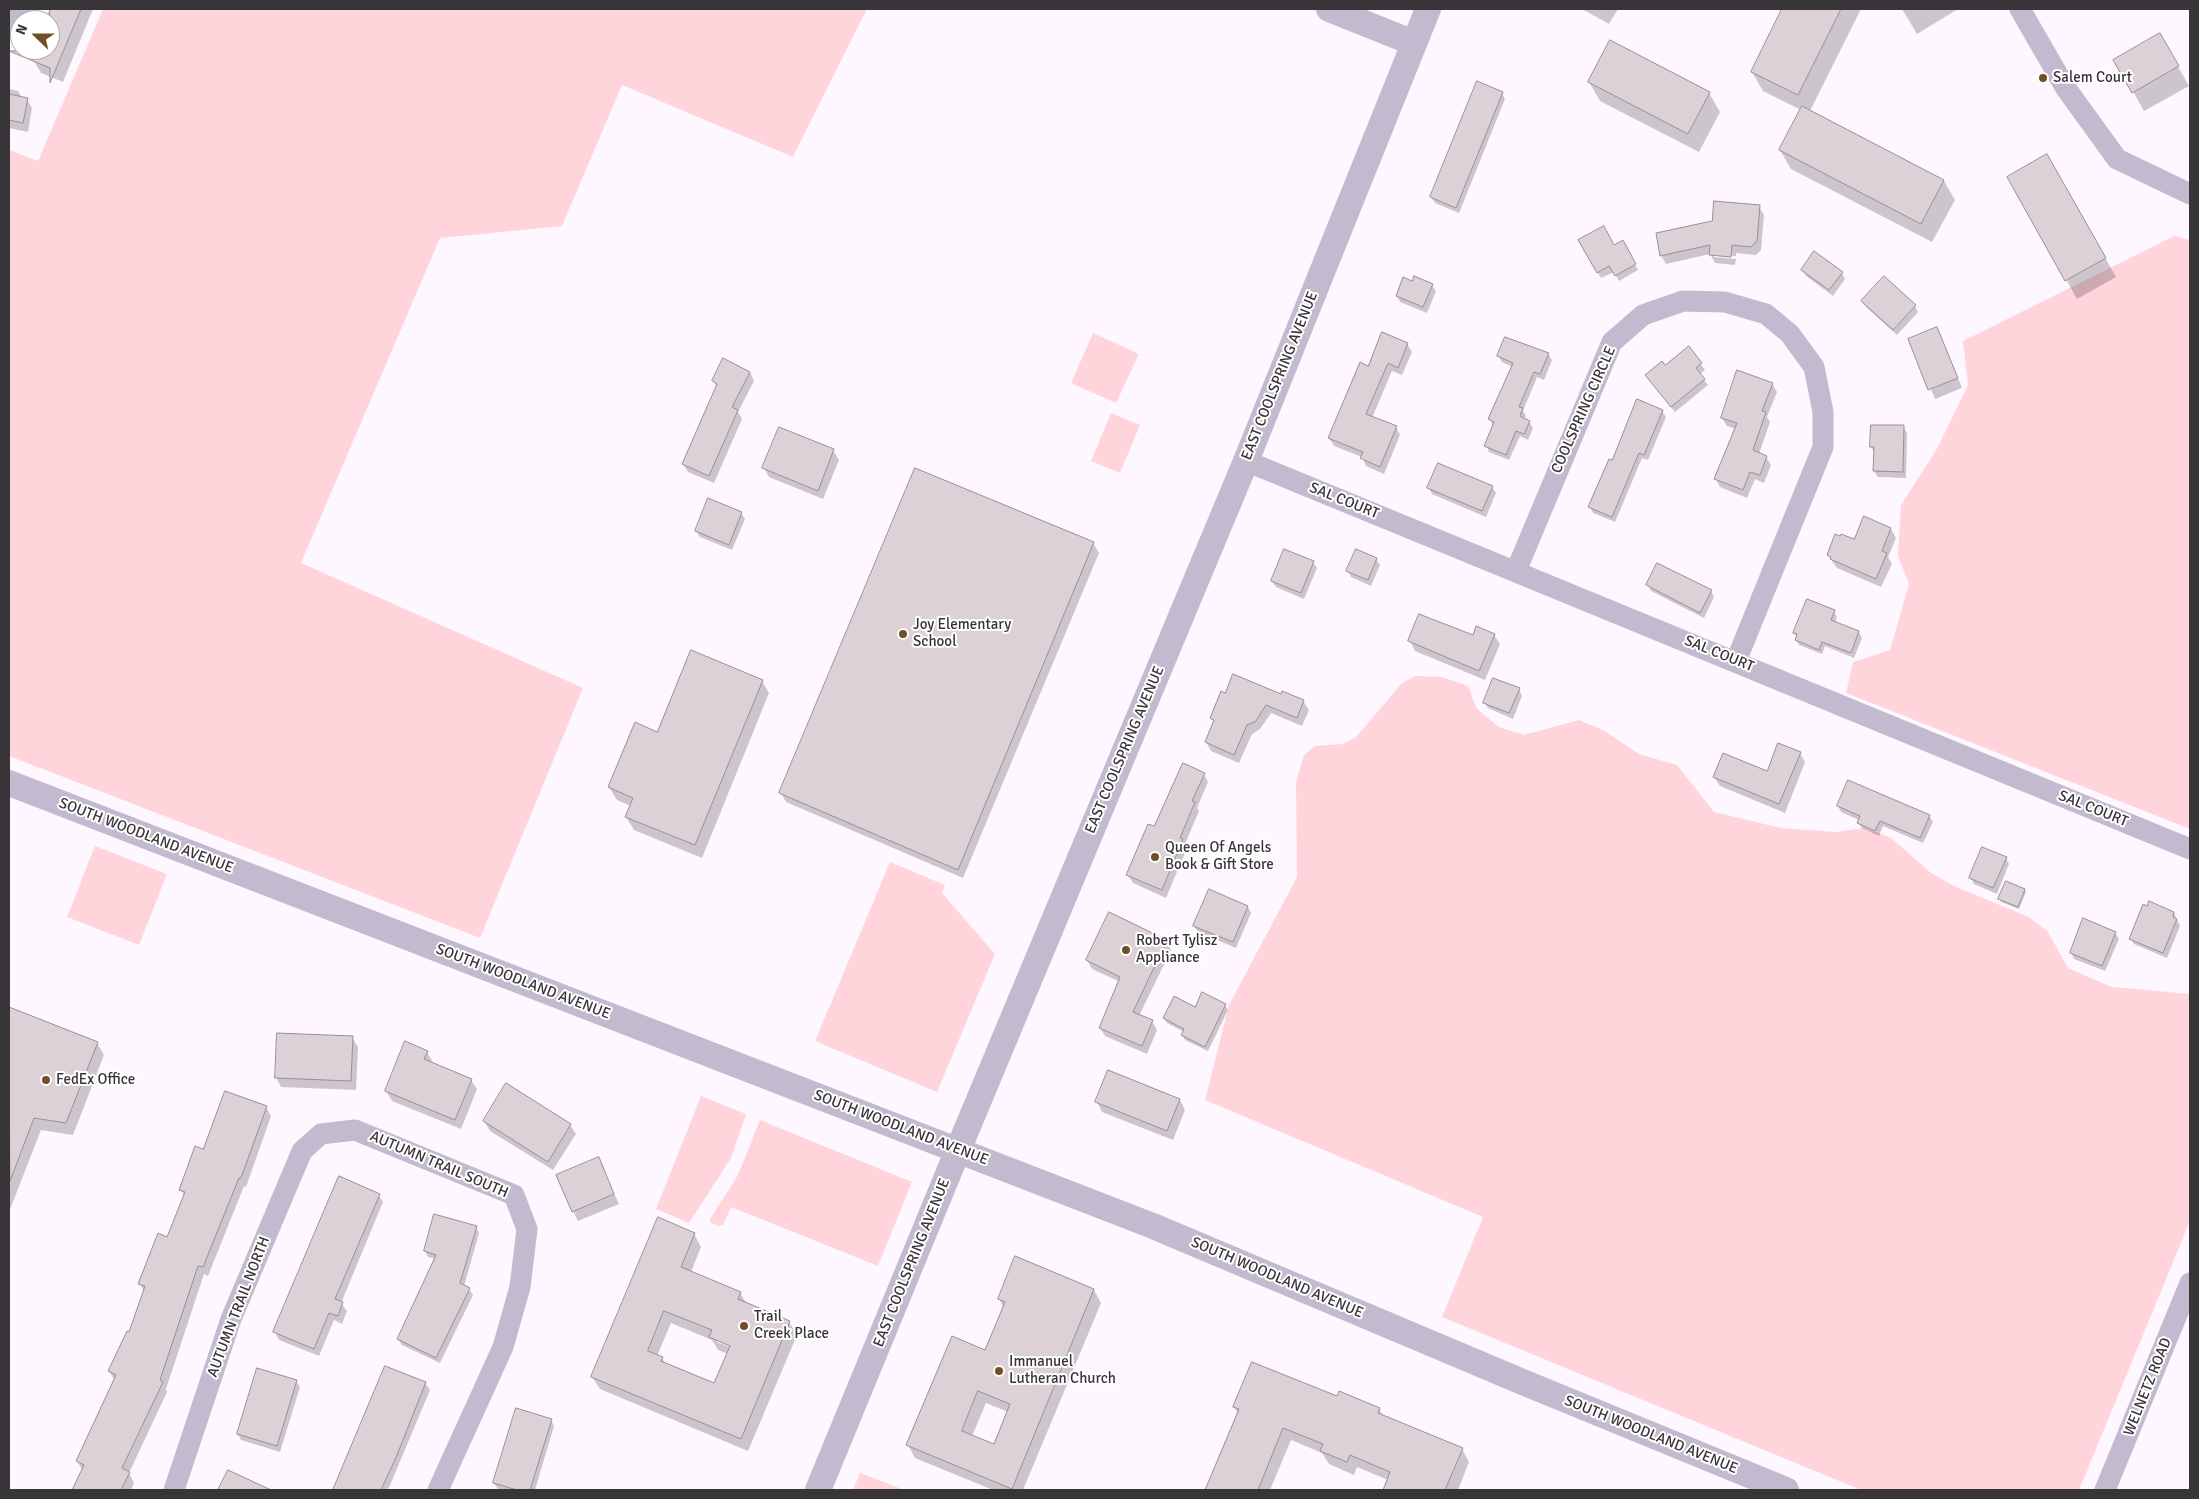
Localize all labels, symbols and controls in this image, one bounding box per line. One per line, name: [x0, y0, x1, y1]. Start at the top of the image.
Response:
north arrow: [10, 10, 60, 60]
text: N: [12, 22, 31, 37]
place label: Salem Court: [2053, 69, 2132, 87]
marker: Salem Court: [2037, 72, 2049, 84]
street label: EAST COOLSPRING AVENUE: [1238, 289, 1322, 463]
street label: COOLSPRING CIRCLE: [1548, 344, 1620, 476]
street label: SAL COURT: [1307, 479, 1381, 523]
place label: Joy Elementary School: [913, 616, 1011, 651]
marker: Joy Elementary School: [897, 628, 909, 640]
street label: SAL COURT: [1682, 632, 1756, 676]
street label: EAST COOLSPRING AVENUE: [1081, 664, 1169, 836]
street label: SAL COURT: [2056, 787, 2130, 831]
street label: SOUTH WOODLAND AVENUE: [56, 794, 236, 878]
place label: Queen Of Angels Book & Gift Store: [1165, 839, 1274, 874]
marker: Queen Of Angels Book & Gift Store: [1149, 851, 1161, 863]
place label: Robert Tylisz Appliance: [1136, 932, 1217, 967]
street label: SOUTH WOODLAND AVENUE: [433, 940, 613, 1024]
marker: Robert Tylisz Appliance: [1120, 944, 1132, 956]
place label: FedEx Office: [56, 1071, 135, 1089]
marker: FedEx Office: [40, 1074, 52, 1086]
street label: SOUTH WOODLAND AVENUE: [811, 1086, 991, 1170]
street label: AUTUMN TRAIL SOUTH: [367, 1128, 511, 1202]
street label: EAST COOLSPRING AVENUE: [870, 1176, 954, 1350]
street label: SOUTH WOODLAND AVENUE: [1188, 1233, 1366, 1323]
street label: AUTUMN TRAIL NORTH: [204, 1234, 274, 1380]
place label: Trail Creek Place: [754, 1308, 829, 1343]
marker: Trail Creek Place: [738, 1320, 750, 1332]
street label: WELNETZ ROAD: [2120, 1335, 2176, 1439]
place label: Immanuel Lutheran Church: [1009, 1353, 1116, 1388]
marker: Immanuel Lutheran Church: [993, 1365, 1005, 1377]
street label: SOUTH WOODLAND AVENUE: [1562, 1392, 1740, 1478]

